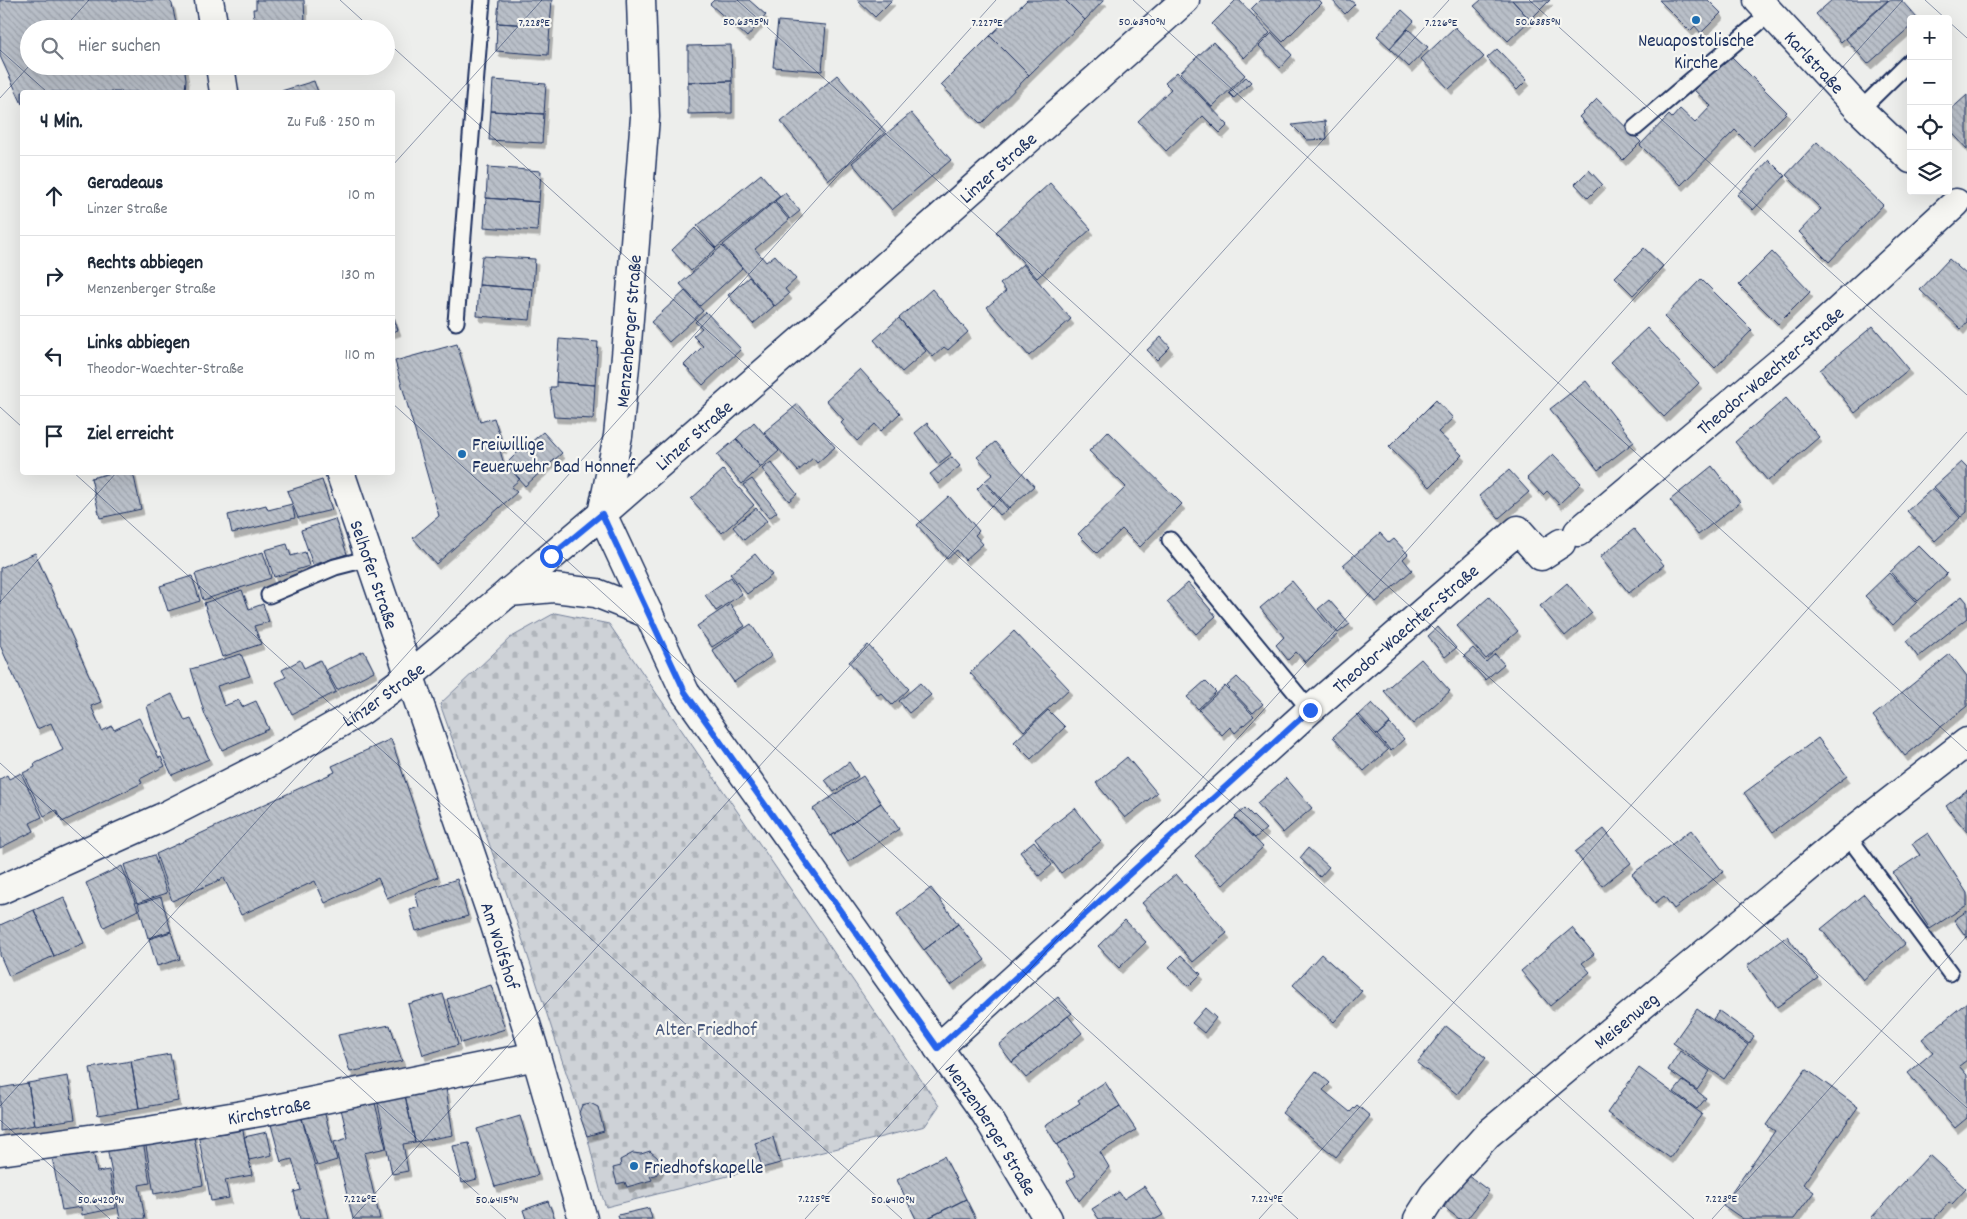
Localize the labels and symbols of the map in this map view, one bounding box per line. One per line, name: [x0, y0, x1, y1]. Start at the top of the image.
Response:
text: 50.6395°N: [723, 14, 769, 31]
text: 50.6390°N: [1118, 14, 1166, 31]
text: 50.6385°N: [1515, 14, 1561, 31]
marker: Neuapostolische Kirche: [1690, 14, 1702, 26]
text: 7.228°E: [518, 15, 550, 32]
text: 7.227°E: [972, 15, 1003, 32]
text: 7.226°E: [1425, 15, 1458, 32]
street label: Karlstraße: [1776, 26, 1849, 102]
place label: Neuapostolische Kirche: [1638, 29, 1754, 78]
street label: Linzer Straße: [955, 128, 1044, 211]
street label: Menzenberger Straße: [611, 254, 651, 409]
street label: Theodor-Waechter-Straße: [1692, 302, 1852, 443]
street label: Linzer Straße: [650, 395, 740, 479]
place label: Freiwillige Feuerwehr Bad Honnef: [472, 433, 636, 482]
marker: Freiwillige Feuerwehr Bad Honnef: [456, 448, 468, 460]
street label: Selhofer Straße: [340, 517, 403, 634]
route start: [540, 545, 563, 568]
street label: Theodor-Waechter-Straße: [1328, 559, 1486, 702]
street label: Linzer Straße: [339, 658, 432, 736]
route end: [1299, 699, 1322, 722]
street label: Am Wolfshof: [471, 899, 525, 995]
street label: Meisenweg: [1589, 987, 1666, 1057]
park label: Alter Friedhof: [655, 1018, 758, 1045]
street label: Menzenberger Straße: [936, 1059, 1042, 1202]
street label: Kirchstraße: [226, 1092, 313, 1134]
place label: Friedhofskapelle: [644, 1156, 763, 1183]
marker: Friedhofskapelle: [628, 1160, 640, 1172]
text: 7.226°E: [344, 1191, 377, 1208]
text: 7.225°E: [798, 1191, 831, 1208]
text: 7.224°E: [1251, 1191, 1283, 1208]
text: 7.223°E: [1705, 1191, 1737, 1208]
text: 50.6420°N: [78, 1192, 124, 1209]
text: 50.6415°N: [476, 1192, 519, 1209]
text: 50.6410°N: [871, 1192, 915, 1209]

